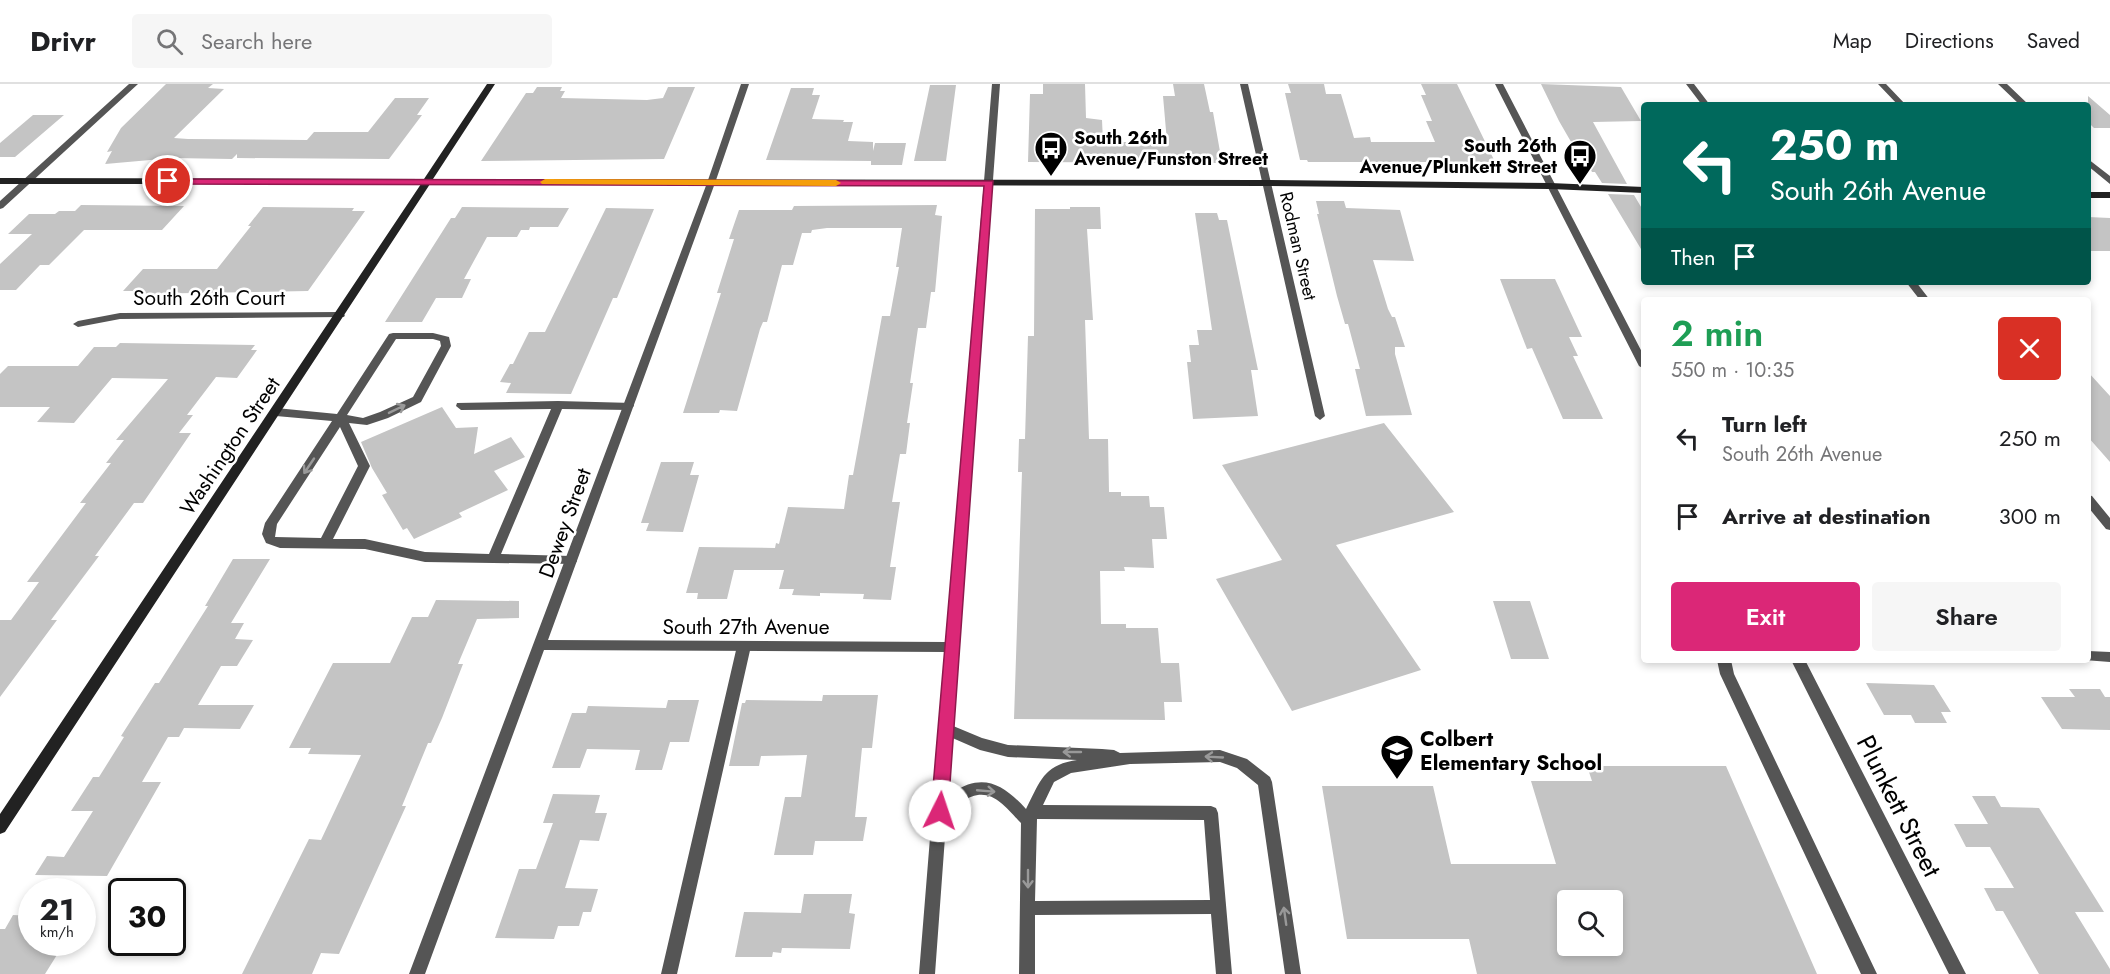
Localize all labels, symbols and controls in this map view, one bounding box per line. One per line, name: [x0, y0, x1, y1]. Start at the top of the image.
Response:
search box: [132, 14, 552, 68]
text: Drivr: [30, 21, 96, 62]
icon: search: [153, 25, 186, 58]
text: Search here: [201, 25, 312, 57]
text: Map: [1833, 26, 1872, 56]
text: Directions: [1905, 26, 1994, 56]
text: Saved: [2027, 26, 2080, 56]
text: 250 m: [1770, 115, 1900, 176]
place label: South 26th Avenue/Funston Street: [1073, 125, 1268, 172]
icon: left: [1671, 126, 1749, 204]
bus stop icon: South 26th Avenue/Funston Street: [1033, 130, 1069, 177]
place label: South 26th Avenue/Plunkett Street: [1359, 133, 1557, 180]
bus stop icon: South 26th Avenue/Plunkett Street: [1562, 138, 1598, 185]
pin: [142, 155, 193, 206]
icon: arrive: [151, 164, 184, 197]
text: South 26th Avenue: [1770, 171, 1986, 210]
street label: Rodman Street: [1273, 189, 1323, 303]
icon: arrive: [1728, 240, 1761, 273]
text: Then: [1671, 241, 1716, 273]
street label: South 26th Court: [133, 283, 285, 313]
text: 2 min: [1671, 307, 1763, 359]
button: close: [1998, 317, 2061, 380]
text: 550 m · 10:35: [1671, 356, 1794, 385]
street label: Washington Street: [173, 371, 287, 521]
one-way arrow: [387, 403, 405, 415]
text: Turn left: [1722, 408, 1807, 440]
icon: left: [1671, 422, 1704, 455]
text: 250 m: [1999, 422, 2061, 454]
text: South 26th Avenue: [1722, 440, 1882, 469]
one-way arrow: [302, 458, 315, 475]
street label: Dewey Street: [531, 464, 599, 582]
icon: arrive: [1671, 500, 1704, 533]
text: Arrive at destination: [1722, 500, 1931, 532]
text: 300 m: [1999, 500, 2061, 532]
button: Exit: [1671, 582, 1860, 651]
button: Share: [1872, 582, 2061, 651]
street label: South 27th Avenue: [662, 612, 830, 642]
place label: Colbert Elementary School: [1420, 724, 1602, 778]
street label: Plunkett Street: [1847, 729, 1951, 884]
school or university icon: Colbert Elementary School: [1379, 733, 1415, 780]
one-way arrow: [1063, 746, 1083, 758]
one-way arrow: [1204, 751, 1224, 762]
position arrow: [908, 779, 972, 843]
one-way arrow: [976, 785, 995, 796]
one-way arrow: [1022, 869, 1034, 889]
speed limit sign: 30: [108, 878, 186, 956]
text: 21: [40, 888, 74, 931]
map controls: [1557, 890, 1623, 956]
button: search: [1557, 890, 1623, 956]
one-way arrow: [1279, 907, 1290, 927]
text: km/h: [40, 921, 74, 943]

